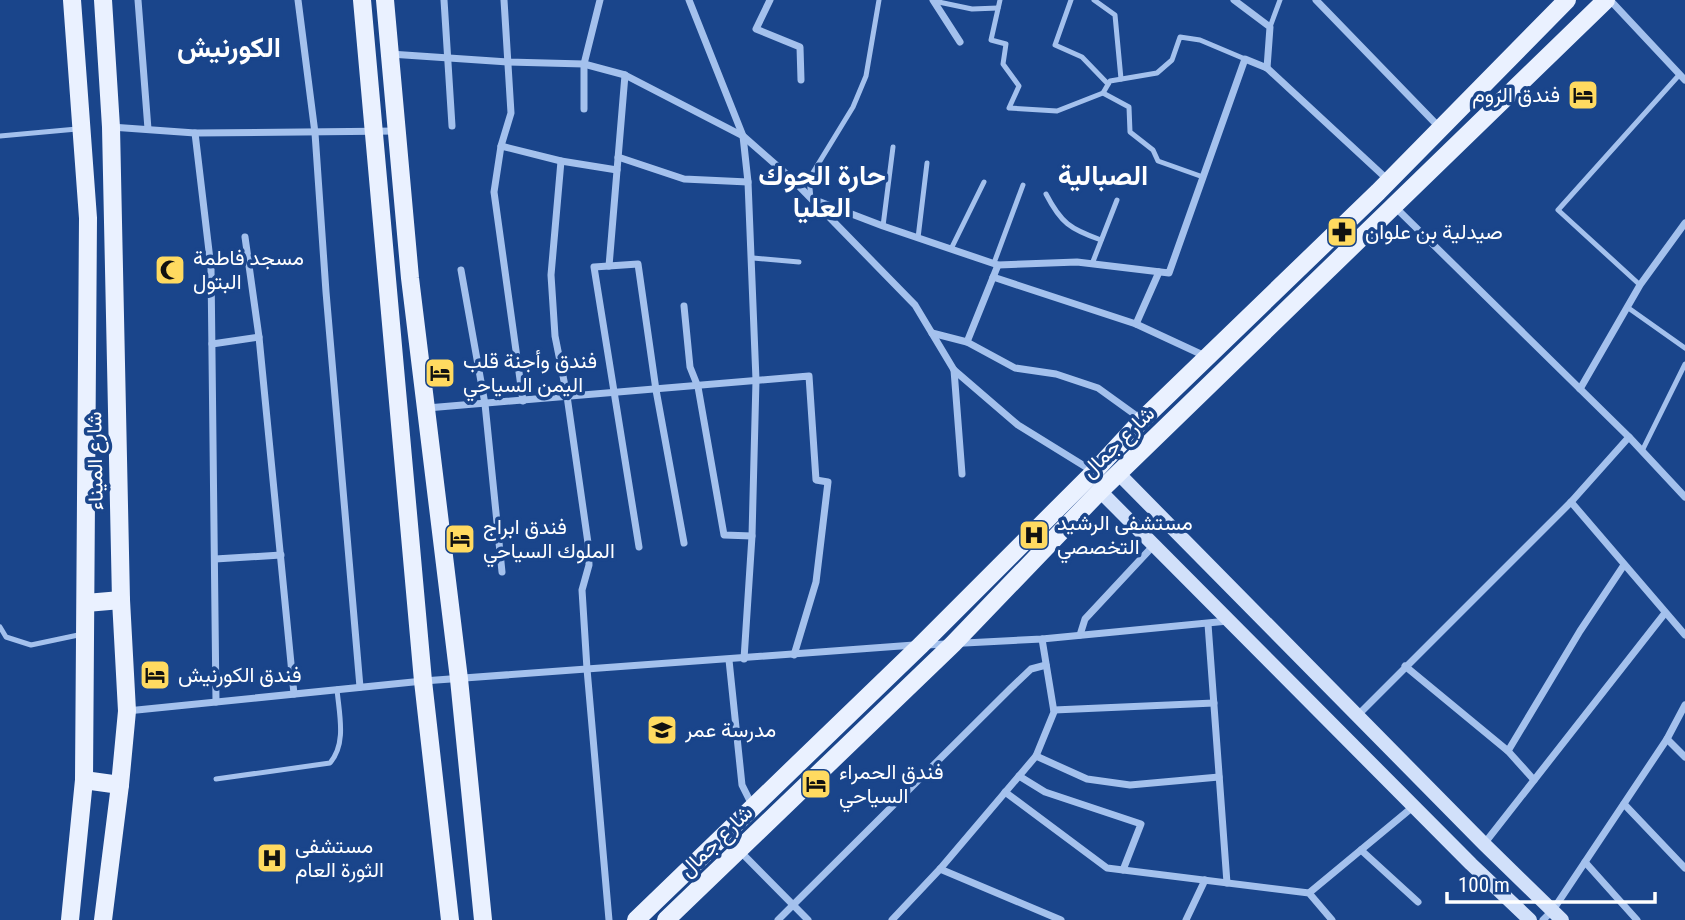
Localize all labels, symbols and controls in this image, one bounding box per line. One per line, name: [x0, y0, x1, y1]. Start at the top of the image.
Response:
district label: الكورنيش: [177, 31, 281, 65]
hotel icon: فندق الروم: [1566, 78, 1600, 112]
place label: فندق الروم: [1472, 83, 1560, 109]
district label: حارة الحوك العليا: [758, 159, 886, 224]
district label: الصبالية: [1058, 159, 1148, 192]
pharmacy icon: صيدلية بن علوان: [1325, 215, 1359, 249]
place label: صيدلية بن علوان: [1365, 220, 1503, 245]
place label: مسجد فاطمة البتول: [193, 246, 304, 295]
mosque icon: مسجد فاطمة البتول: [153, 253, 187, 287]
place label: فندق وأجنة قلب اليمن السياحي: [463, 349, 597, 402]
hotel icon: فندق وأجنة قلب اليمن السياحي: [423, 356, 457, 390]
street label: شارع جمال: [1077, 401, 1161, 484]
street label: شارع الميناء: [82, 411, 110, 511]
place label: مستشفى الرشيد التخصصي: [1057, 511, 1193, 564]
place label: فندق ابراج الملوك السياحي: [483, 515, 615, 568]
hospital icon: مستشفى الرشيد التخصصي: [1017, 518, 1051, 552]
hotel icon: فندق ابراج الملوك السياحي: [443, 522, 477, 556]
hotel icon: فندق الكورنيش: [138, 658, 172, 692]
place label: فندق الكورنيش: [178, 663, 302, 688]
school or university icon: مدرسة عمر: [645, 713, 679, 747]
place label: مدرسة عمر: [684, 718, 776, 743]
place label: فندق الحمراء السياحي: [839, 760, 944, 813]
hotel icon: فندق الحمراء السياحي: [799, 767, 833, 801]
street label: شارع جمال: [675, 800, 759, 883]
place label: مستشفى الثورة العام: [295, 834, 384, 884]
hospital icon: مستشفى الثورة العام: [255, 841, 289, 875]
scale bar: [1447, 860, 1655, 904]
text: 100 m: [1458, 873, 1510, 897]

